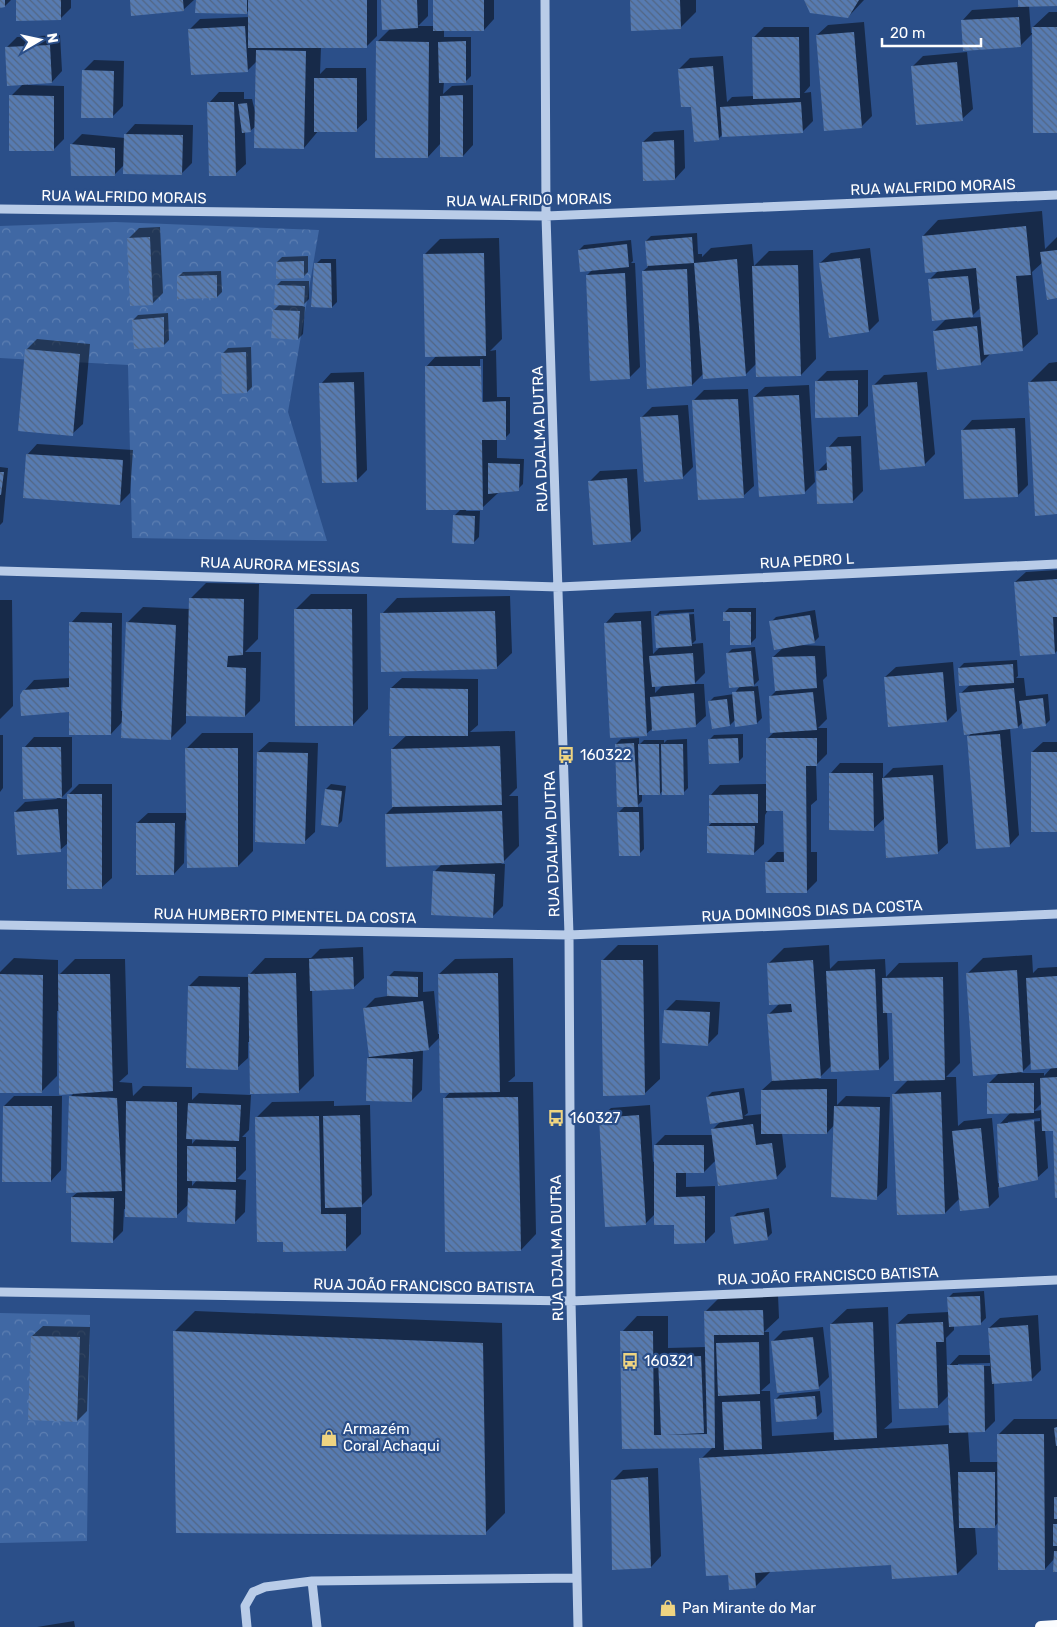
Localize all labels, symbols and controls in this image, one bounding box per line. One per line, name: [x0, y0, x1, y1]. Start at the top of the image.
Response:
north arrow: [15, 15, 65, 65]
scale bar: [882, 15, 981, 47]
text: 20 m: [890, 24, 925, 42]
text: N: [43, 32, 62, 44]
street label: RUA WALFRIDO MORAIS: [850, 175, 1016, 199]
street label: RUA WALFRIDO MORAIS: [41, 187, 207, 207]
street label: RUA WALFRIDO MORAIS: [446, 190, 612, 210]
street label: RUA DJALMA DUTRA: [528, 366, 552, 512]
street label: RUA PEDRO L: [759, 550, 855, 572]
street label: RUA AURORA MESSIAS: [200, 553, 360, 577]
bus stop icon: 160322: [556, 745, 576, 765]
place label: 160322: [580, 746, 632, 764]
street label: RUA DJALMA DUTRA: [540, 771, 564, 917]
street label: RUA DOMINGOS DIAS DA COSTA: [701, 896, 923, 926]
street label: RUA HUMBERTO PIMENTEL DA COSTA: [153, 905, 417, 927]
bus stop icon: 160327: [546, 1108, 566, 1128]
place label: 160327: [570, 1109, 621, 1127]
street label: RUA DJALMA DUTRA: [547, 1175, 567, 1321]
street label: RUA JOÃO FRANCISCO BATISTA: [717, 1263, 939, 1289]
street label: RUA JOÃO FRANCISCO BATISTA: [313, 1275, 535, 1297]
bus stop icon: 160321: [620, 1351, 640, 1371]
place label: 160321: [644, 1352, 693, 1370]
place label: Armazém Coral Achaqui: [343, 1420, 440, 1455]
shop icon: Armazém Coral Achaqui: [319, 1428, 339, 1448]
shop icon: Pan Mirante do Mar: [658, 1598, 678, 1618]
place label: Pan Mirante do Mar: [682, 1599, 816, 1617]

